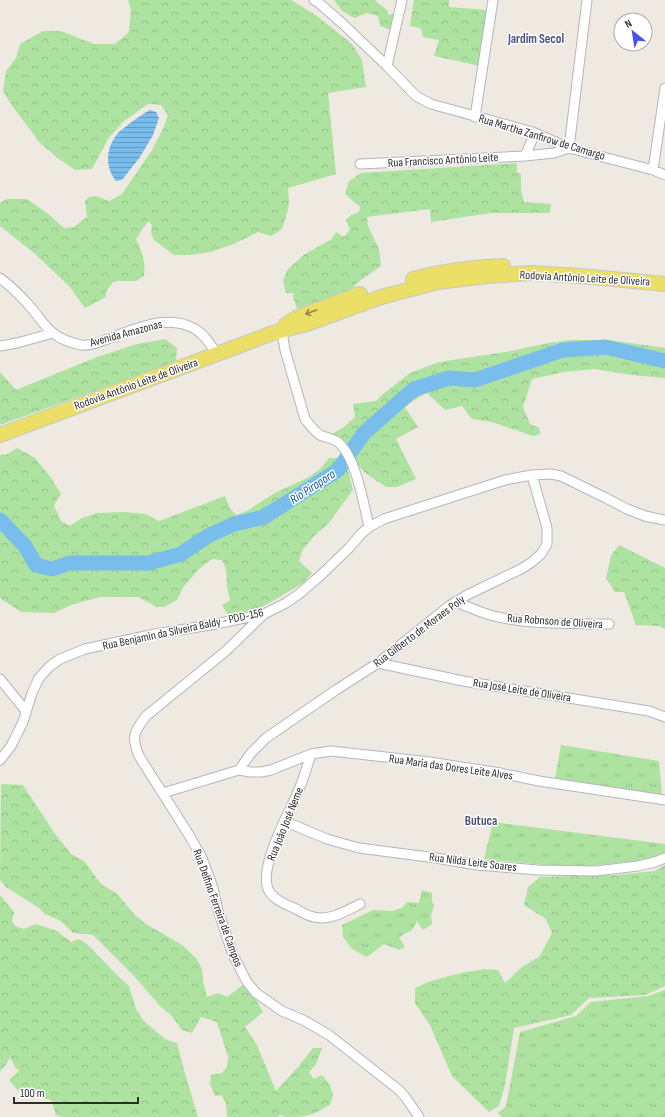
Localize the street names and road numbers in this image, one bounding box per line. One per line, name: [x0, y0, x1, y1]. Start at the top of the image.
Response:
street label: Rua Martha Zanfirow de Camargo: [477, 111, 607, 164]
street label: Rua Francisco Antônio Leite: [387, 150, 499, 171]
street label: Rodovia Antônio Leite de Oliveira: [519, 268, 651, 289]
street label: Avenida Amazonas: [87, 317, 164, 351]
street label: Rodovia Antônio Leite de Oliveira: [72, 355, 200, 414]
street label: Rua Gilberto de Moraes Poly: [370, 592, 468, 671]
street label: Rua Benjamin da Silveira Baldy - PDD-156: [101, 605, 265, 654]
street label: Rua Robnson de Oliveira: [507, 611, 604, 632]
street label: Rua José Leite de Oliveira: [472, 675, 572, 706]
street label: Rua Maria das Dores Leite Alves: [388, 751, 514, 784]
street label: Rua João José Neme: [264, 785, 307, 863]
street label: Rua Delfino Ferreira de Campos: [189, 847, 246, 969]
street label: Rua Nilda Leite Soares: [428, 850, 518, 875]

